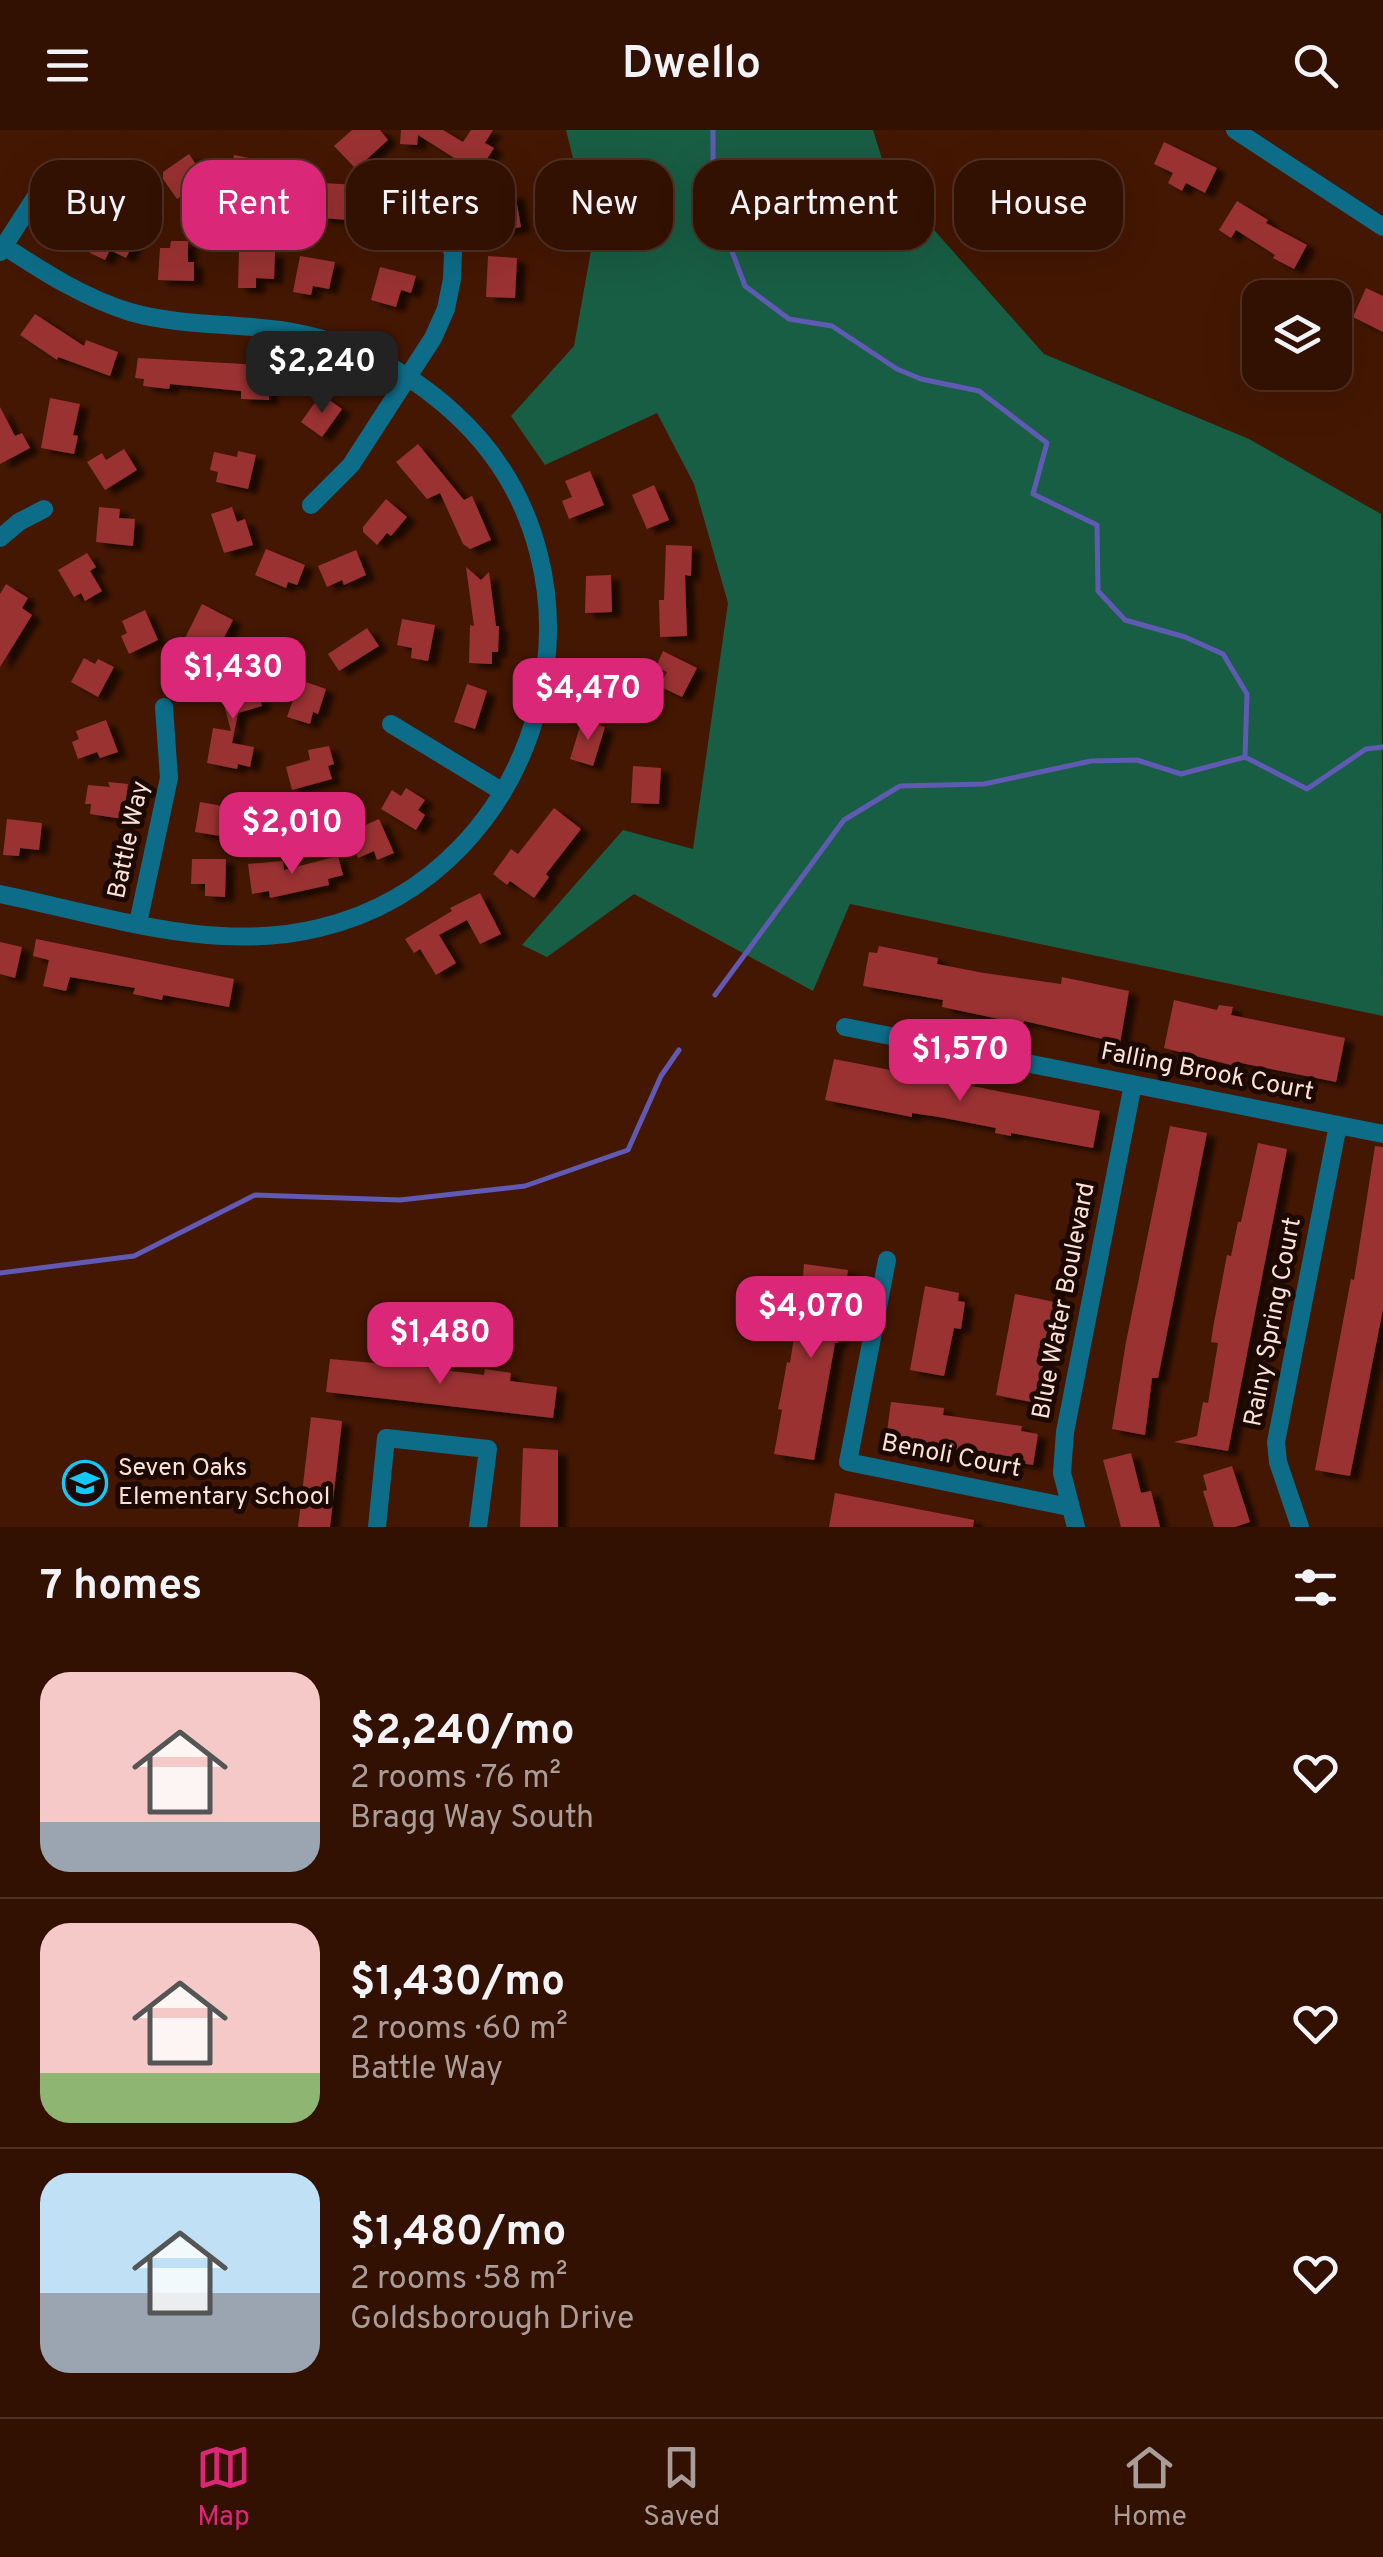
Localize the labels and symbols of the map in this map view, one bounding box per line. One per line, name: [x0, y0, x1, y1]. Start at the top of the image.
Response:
pin: $2,240: [241, 331, 403, 416]
pin: $1,430: [152, 637, 314, 722]
pin: $4,470: [507, 658, 669, 743]
street label: Battle Way: [102, 778, 158, 902]
pin: $2,010: [211, 792, 373, 877]
pin: $1,570: [879, 1019, 1041, 1104]
street label: Falling Brook Court: [1098, 1037, 1316, 1109]
street label: Blue Water Boulevard: [1026, 1180, 1104, 1422]
street label: Rainy Spring Court: [1238, 1215, 1310, 1429]
pin: $4,070: [730, 1276, 892, 1361]
pin: $1,480: [359, 1302, 521, 1387]
street label: Benoli Court: [878, 1428, 1024, 1486]
place label: Seven Oaks Elementary School: [118, 1453, 330, 1514]
school or university icon: Seven Oaks Elementary School: [62, 1460, 108, 1506]

